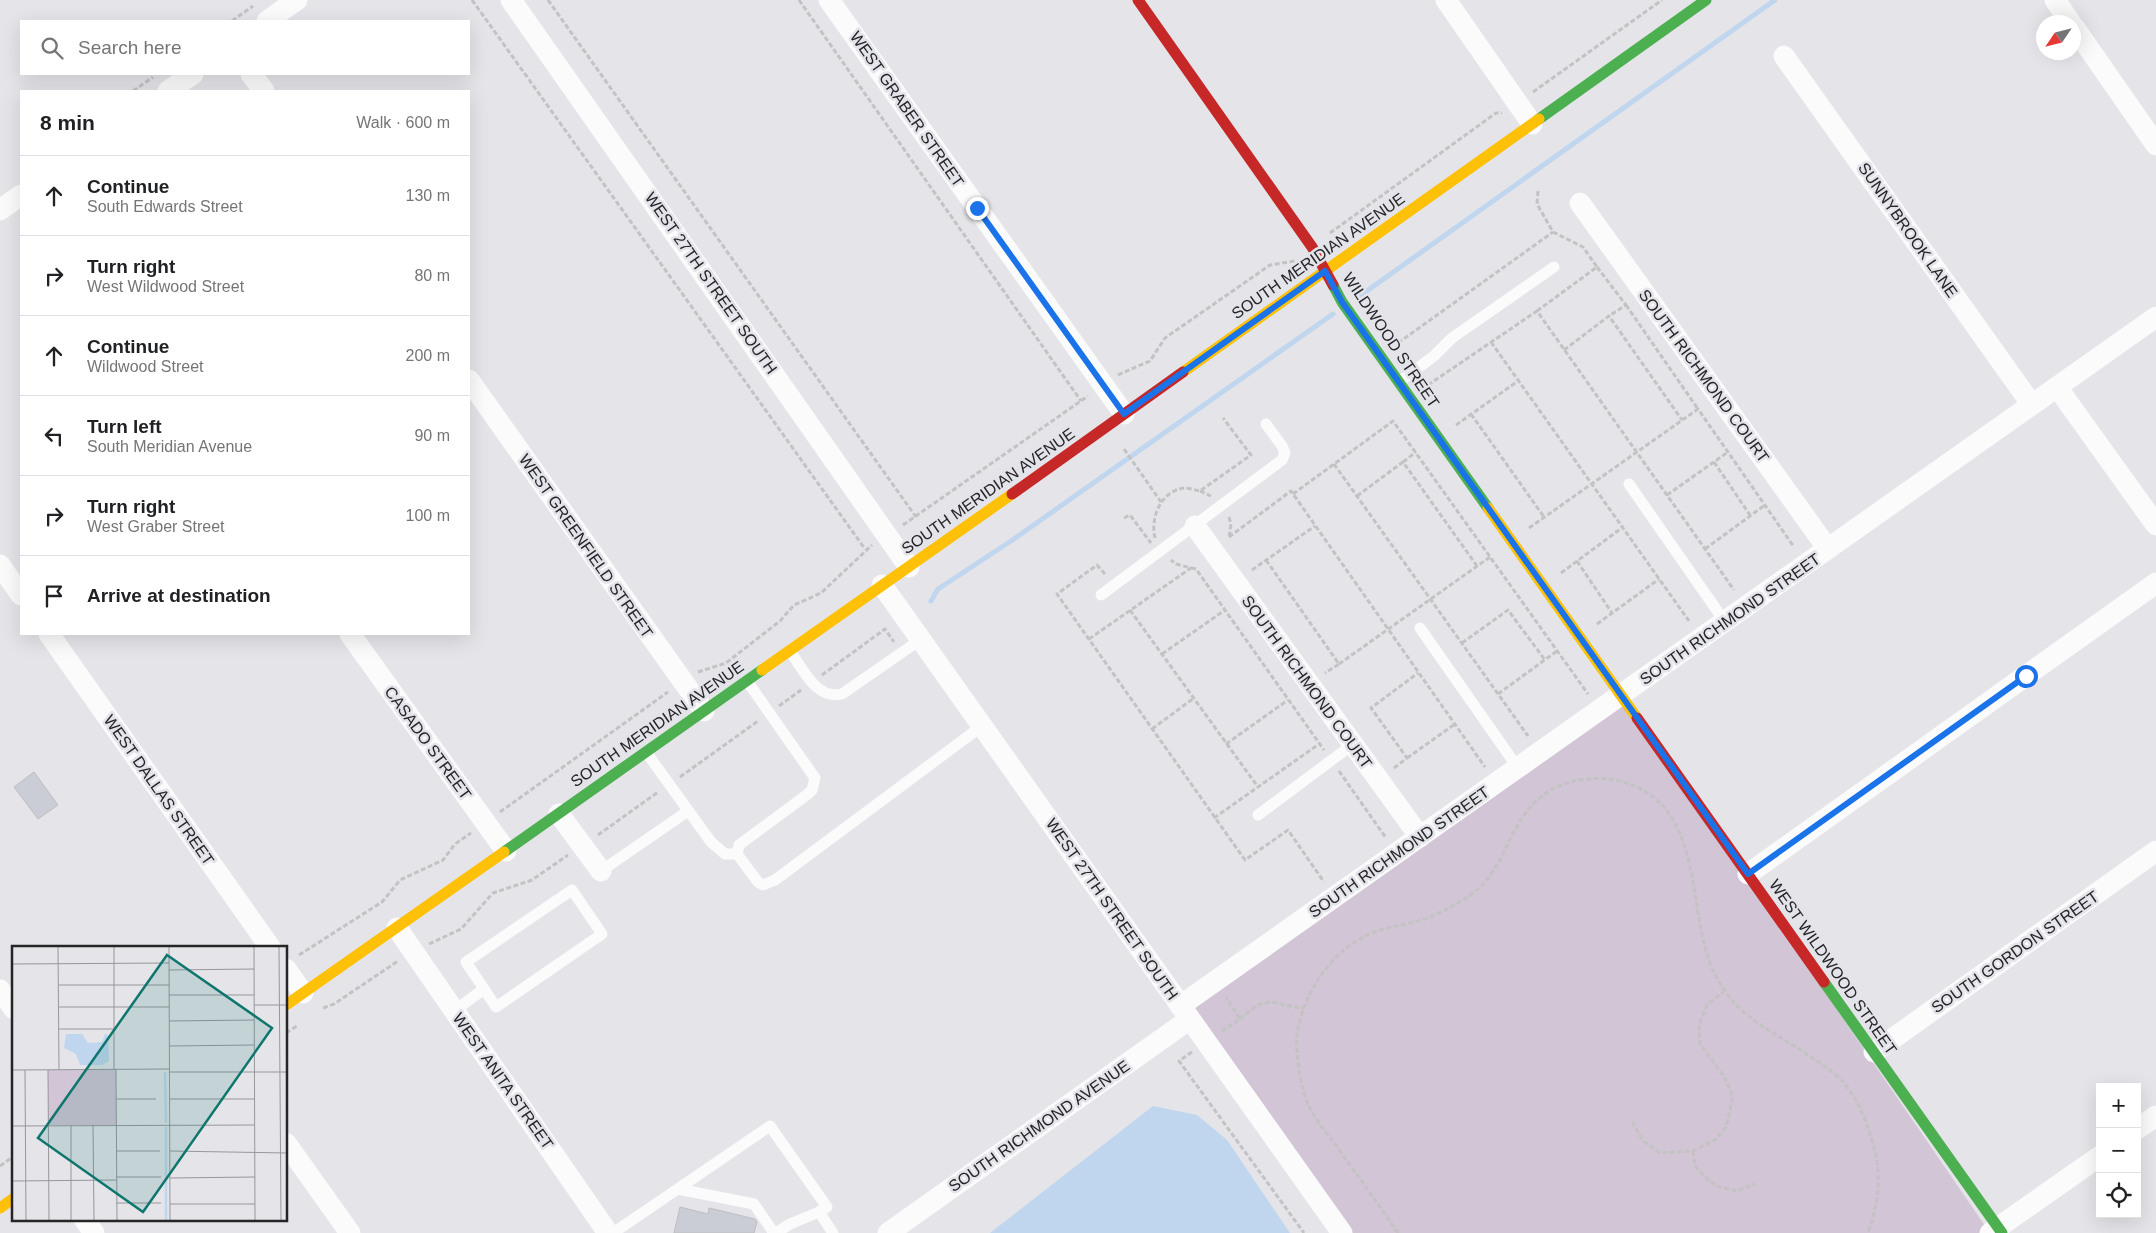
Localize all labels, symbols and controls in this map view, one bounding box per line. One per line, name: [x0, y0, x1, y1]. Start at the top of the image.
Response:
north arrow: [2036, 15, 2081, 60]
search box: [20, 20, 470, 75]
street label: WEST GRABER STREET: [847, 28, 967, 190]
icon: search: [38, 34, 66, 62]
text: Search here: [78, 37, 182, 58]
text: 8 min: [40, 111, 95, 134]
text: Walk · 600 m: [356, 114, 450, 131]
street label: SUNNYBROOK LANE: [1855, 160, 1961, 300]
text: Continue: [87, 176, 169, 197]
icon: ahead: [40, 182, 68, 210]
text: 130 m: [406, 187, 450, 204]
street label: WEST 27TH STREET SOUTH: [642, 189, 780, 377]
street label: SOUTH MERIDIAN AVENUE: [1228, 190, 1408, 322]
route end: [966, 197, 989, 220]
text: South Edwards Street: [87, 198, 243, 215]
text: Turn right: [87, 256, 175, 277]
icon: right: [40, 262, 68, 290]
text: 80 m: [414, 267, 450, 284]
street label: WILDWOOD STREET: [1339, 269, 1443, 411]
text: West Wildwood Street: [87, 278, 244, 295]
street label: SOUTH RICHMOND COURT: [1636, 286, 1773, 466]
text: Continue: [87, 336, 169, 357]
icon: ahead: [40, 342, 68, 370]
text: 200 m: [406, 347, 450, 364]
text: Wildwood Street: [87, 358, 204, 375]
text: Turn left: [87, 416, 162, 437]
icon: left: [40, 422, 68, 450]
street label: SOUTH MERIDIAN AVENUE: [898, 425, 1078, 557]
text: 90 m: [414, 427, 450, 444]
text: South Meridian Avenue: [87, 438, 252, 455]
street label: WEST GREENFIELD STREET: [516, 451, 656, 641]
text: Turn right: [87, 496, 175, 517]
icon: right: [40, 502, 68, 530]
text: 100 m: [406, 507, 450, 524]
text: West Graber Street: [87, 518, 225, 535]
street label: SOUTH RICHMOND STREET: [1637, 550, 1824, 688]
icon: arrive: [40, 582, 68, 610]
text: Arrive at destination: [87, 585, 271, 606]
street label: SOUTH RICHMOND COURT: [1239, 592, 1376, 772]
street label: SOUTH MERIDIAN AVENUE: [567, 658, 747, 790]
route start: [2015, 665, 2038, 688]
street label: CASADO STREET: [381, 683, 475, 803]
street label: WEST DALLAS STREET: [101, 712, 218, 868]
street label: SOUTH RICHMOND STREET: [1306, 783, 1493, 921]
street label: WEST 27TH STREET SOUTH: [1043, 815, 1181, 1003]
street label: WEST WILDWOOD STREET: [1766, 876, 1900, 1058]
street label: SOUTH GORDON STREET: [1928, 888, 2102, 1016]
inset map: [12, 946, 288, 1220]
street label: WEST ANITA STREET: [450, 1010, 557, 1152]
street label: SOUTH RICHMOND AVENUE: [945, 1057, 1133, 1195]
map controls: [2096, 1083, 2141, 1218]
button: +: [2096, 1083, 2141, 1128]
button: −: [2096, 1128, 2141, 1173]
button: locate: [2096, 1173, 2141, 1218]

